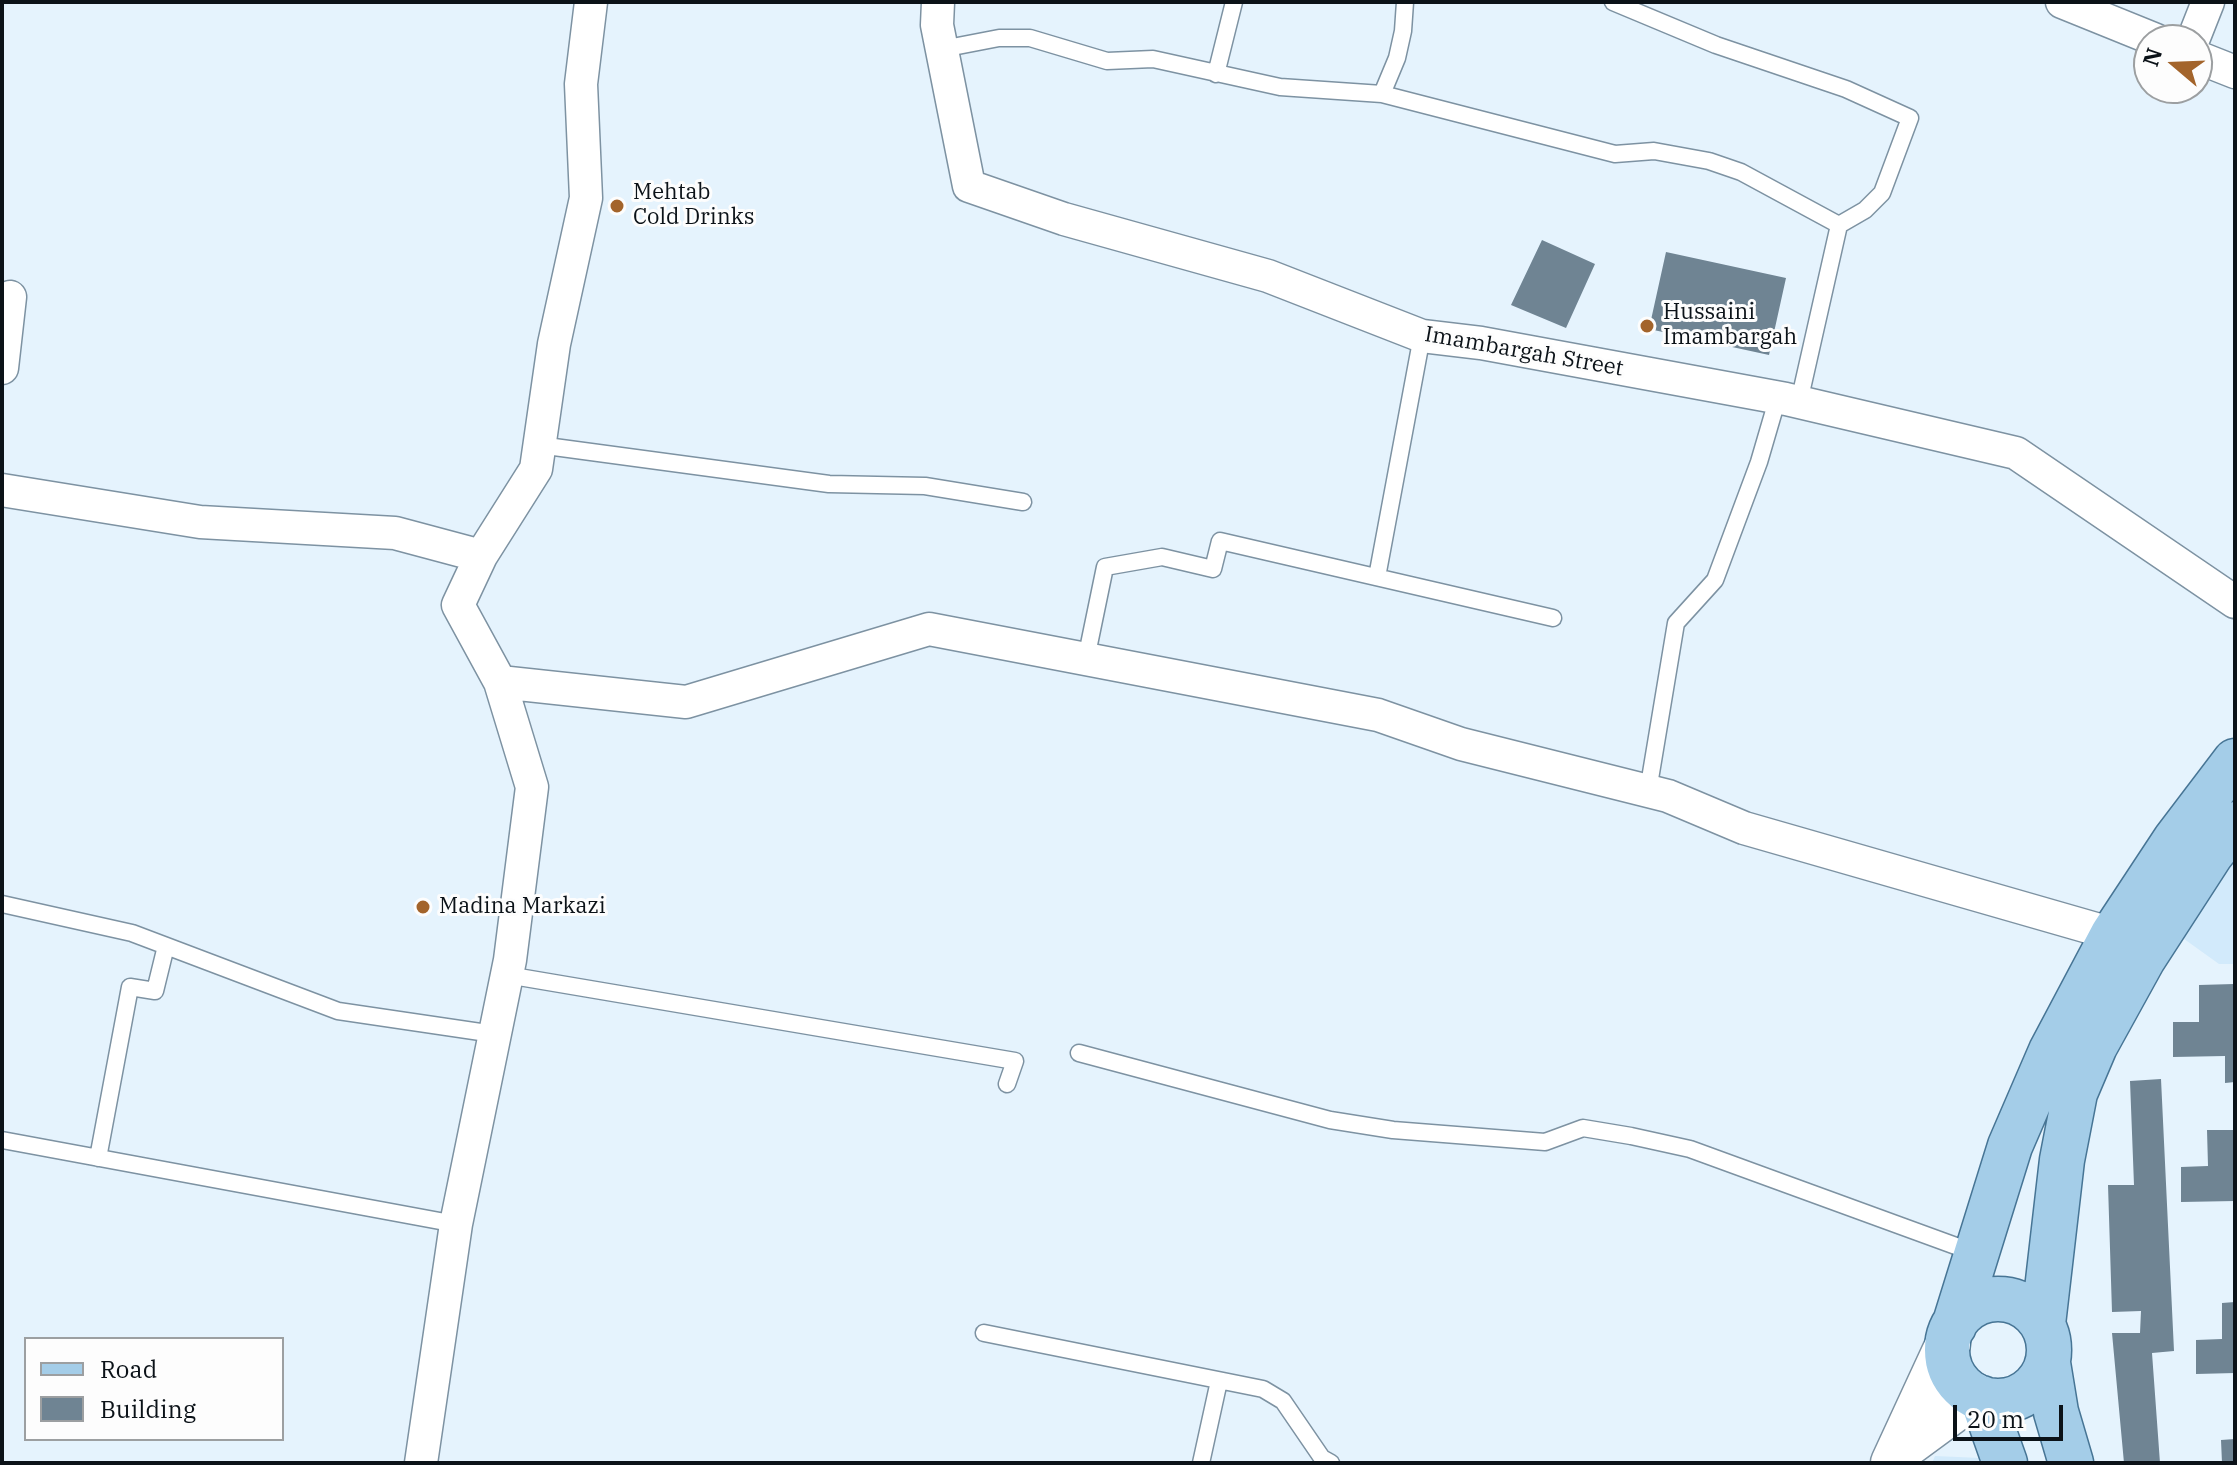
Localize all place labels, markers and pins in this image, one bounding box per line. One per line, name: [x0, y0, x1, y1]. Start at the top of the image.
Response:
place label: Mehtab Cold Drinks: [633, 180, 754, 232]
marker: Mehtab Cold Drinks: [608, 197, 626, 215]
place label: Hussaini Imambargah: [1663, 300, 1797, 352]
marker: Hussaini Imambargah: [1638, 317, 1656, 335]
place label: Madina Markazi: [439, 894, 606, 920]
marker: Madina Markazi: [414, 898, 432, 916]

